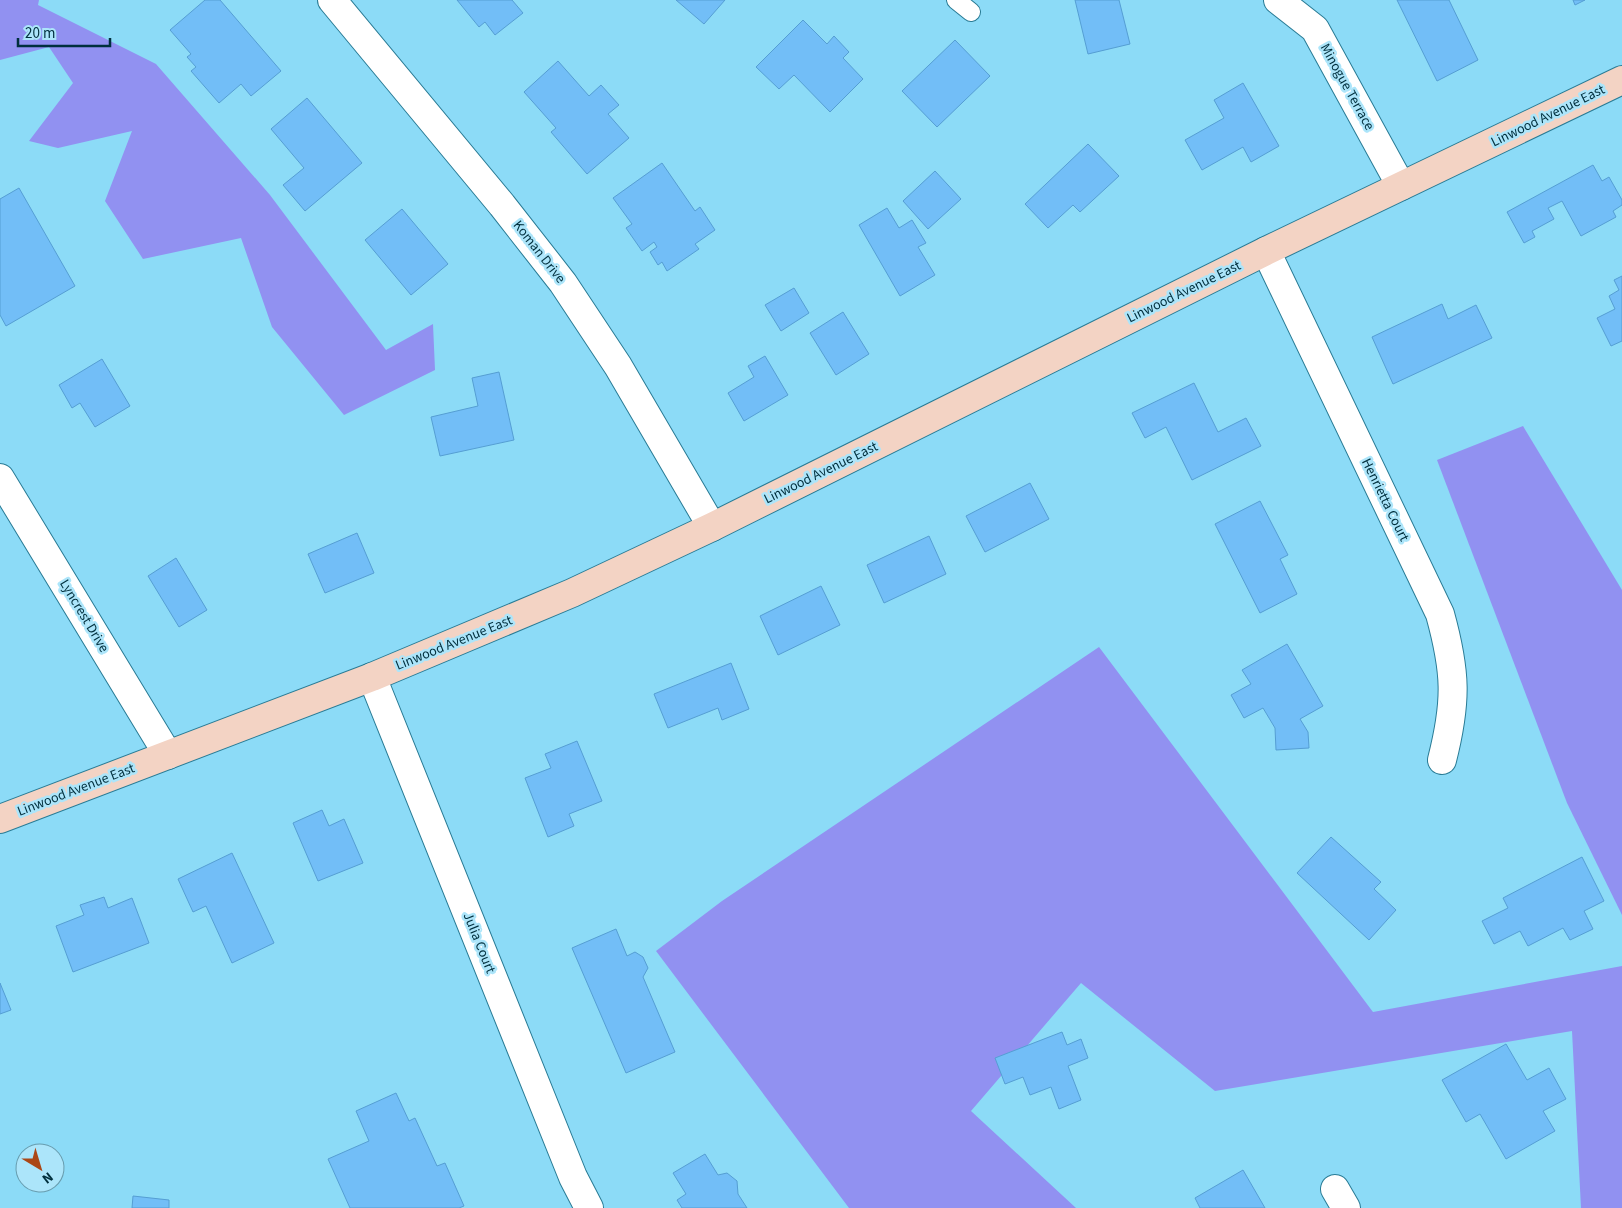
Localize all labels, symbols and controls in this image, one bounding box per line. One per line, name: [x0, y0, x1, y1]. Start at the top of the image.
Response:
scale bar: [18, 15, 110, 47]
text: 20 m: [25, 23, 55, 44]
street label: Minogue Terrace: [1315, 40, 1379, 134]
street label: Linwood Avenue East: [1488, 80, 1609, 152]
street label: Koman Drive: [508, 216, 570, 288]
street label: Linwood Avenue East: [1124, 256, 1245, 328]
street label: Linwood Avenue East: [761, 437, 882, 509]
street label: Henrietta Court: [1356, 455, 1414, 545]
street label: Lyncrest Drive: [54, 576, 114, 656]
street label: Linwood Avenue East: [393, 610, 516, 676]
street label: Linwood Avenue East: [14, 758, 138, 822]
street label: Julia Court: [458, 910, 500, 977]
north arrow: [15, 1143, 65, 1193]
text: N: [38, 1167, 57, 1188]

